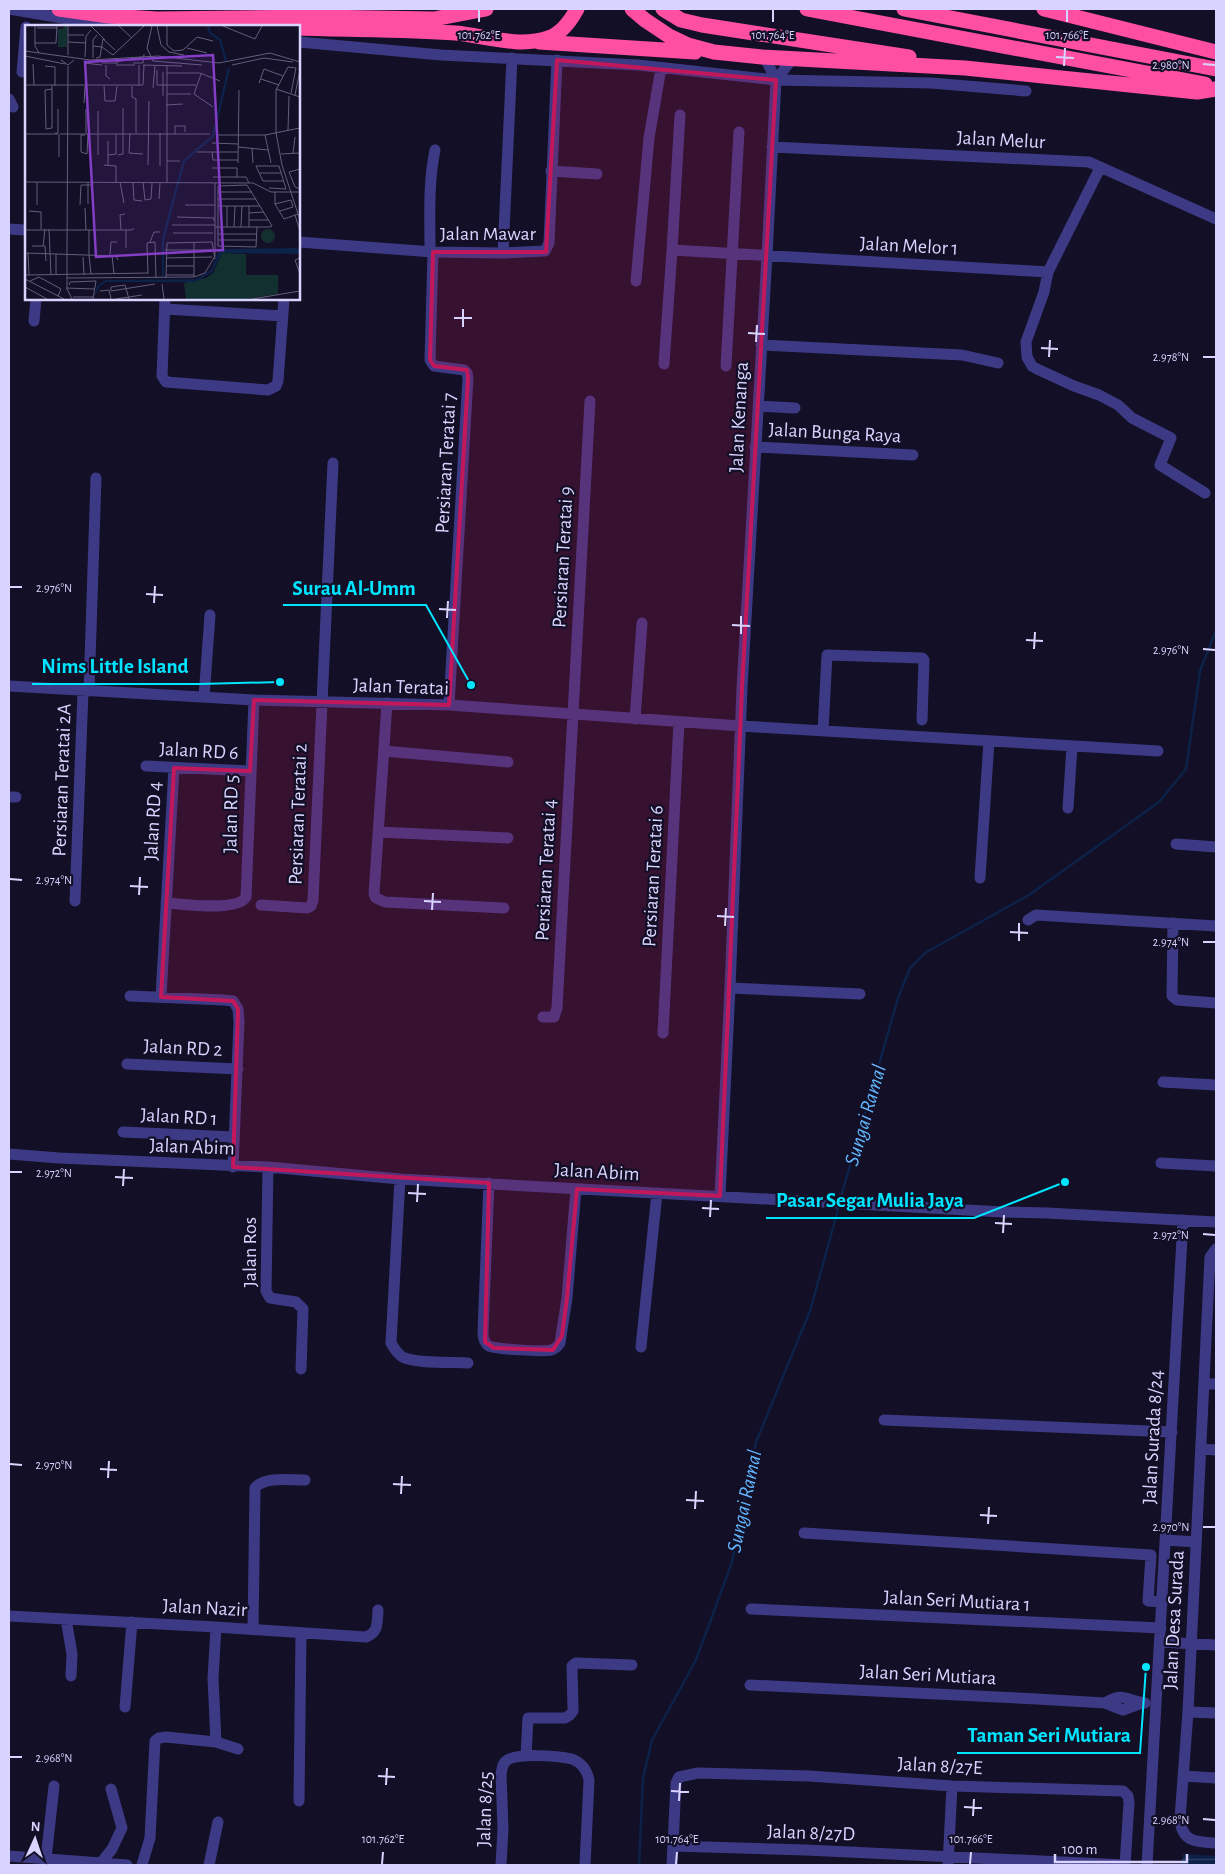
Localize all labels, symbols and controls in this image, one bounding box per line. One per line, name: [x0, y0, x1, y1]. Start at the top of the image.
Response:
inset map: [25, 25, 300, 300]
text: 101.762°E: [458, 29, 501, 41]
text: 101.764°E: [751, 29, 795, 41]
text: 101.766°E: [1046, 29, 1089, 41]
text: 2.980°N: [1152, 59, 1190, 71]
street label: Jalan Melur: [956, 128, 1046, 152]
street label: Jalan Mawar: [440, 224, 536, 244]
street label: Jalan Melor 1: [859, 233, 959, 259]
text: 2.978°N: [1153, 351, 1189, 363]
street label: Jalan Kenanga: [726, 361, 752, 473]
street label: Persiaran Teratai 7: [432, 392, 460, 534]
street label: Jalan Bunga Raya: [768, 420, 902, 446]
street label: Persiaran Teratai 9: [549, 486, 577, 628]
callout: Surau Al-Umm: [283, 569, 426, 605]
text: Surau Al-Umm: [292, 578, 416, 599]
text: 2.976°N: [36, 582, 72, 594]
text: 2.976°N: [1153, 644, 1189, 656]
callout: Nims Little Island: [32, 648, 199, 684]
text: Nims Little Island: [41, 656, 189, 677]
street label: Jalan Teratai: [352, 675, 449, 699]
street label: Persiaran Teratai 2A: [49, 703, 75, 857]
street label: Jalan RD 6: [159, 739, 239, 763]
street label: Persiaran Teratai 2: [286, 743, 310, 885]
street label: Jalan RD 5: [220, 775, 242, 853]
street label: Jalan RD 4: [141, 781, 165, 861]
street label: Persiaran Teratai 4: [532, 799, 560, 941]
street label: Persiaran Teratai 6: [639, 805, 667, 947]
text: 2.974°N: [36, 874, 72, 886]
text: 2.974°N: [1153, 936, 1189, 948]
street label: Jalan RD 2: [143, 1036, 223, 1060]
water label: Sungai Ramal: [841, 1062, 890, 1168]
street label: Jalan RD 1: [140, 1105, 218, 1129]
street label: Jalan Abim: [149, 1136, 235, 1158]
street label: Jalan Abim: [554, 1160, 640, 1184]
text: 2.972°N: [36, 1167, 72, 1179]
callout: Pasar Segar Mulia Jaya: [766, 1182, 974, 1218]
text: Pasar Segar Mulia Jaya: [776, 1190, 964, 1211]
street label: Jalan Ros: [240, 1217, 260, 1287]
text: 2.972°N: [1153, 1229, 1189, 1241]
street label: Jalan Surada 8/24: [1139, 1369, 1167, 1505]
water label: Sungai Ramal: [723, 1448, 766, 1554]
text: 2.970°N: [36, 1459, 72, 1471]
text: 2.970°N: [1153, 1521, 1189, 1533]
street label: Jalan Desa Surada: [1160, 1550, 1188, 1690]
street label: Jalan Seri Mutiara 1: [883, 1587, 1031, 1615]
street label: Jalan Nazir: [162, 1596, 248, 1620]
street label: Jalan Seri Mutiara: [859, 1661, 997, 1689]
callout: Taman Seri Mutiara: [957, 1717, 1140, 1753]
text: Taman Seri Mutiara: [967, 1725, 1131, 1746]
text: 2.968°N: [36, 1752, 72, 1764]
street label: Jalan 8/27E: [897, 1754, 983, 1778]
street label: Jalan 8/25: [474, 1771, 496, 1847]
north arrow: [10, 1814, 60, 1864]
text: 2.968°N: [1153, 1814, 1189, 1826]
text: N: [30, 1820, 41, 1834]
street label: Jalan 8/27D: [767, 1821, 855, 1845]
scale bar: [1055, 1832, 1188, 1864]
text: 101.762°E: [362, 1833, 405, 1845]
text: 101.764°E: [655, 1833, 699, 1845]
text: 101.766°E: [950, 1833, 993, 1845]
text: 100 m: [1062, 1842, 1097, 1857]

